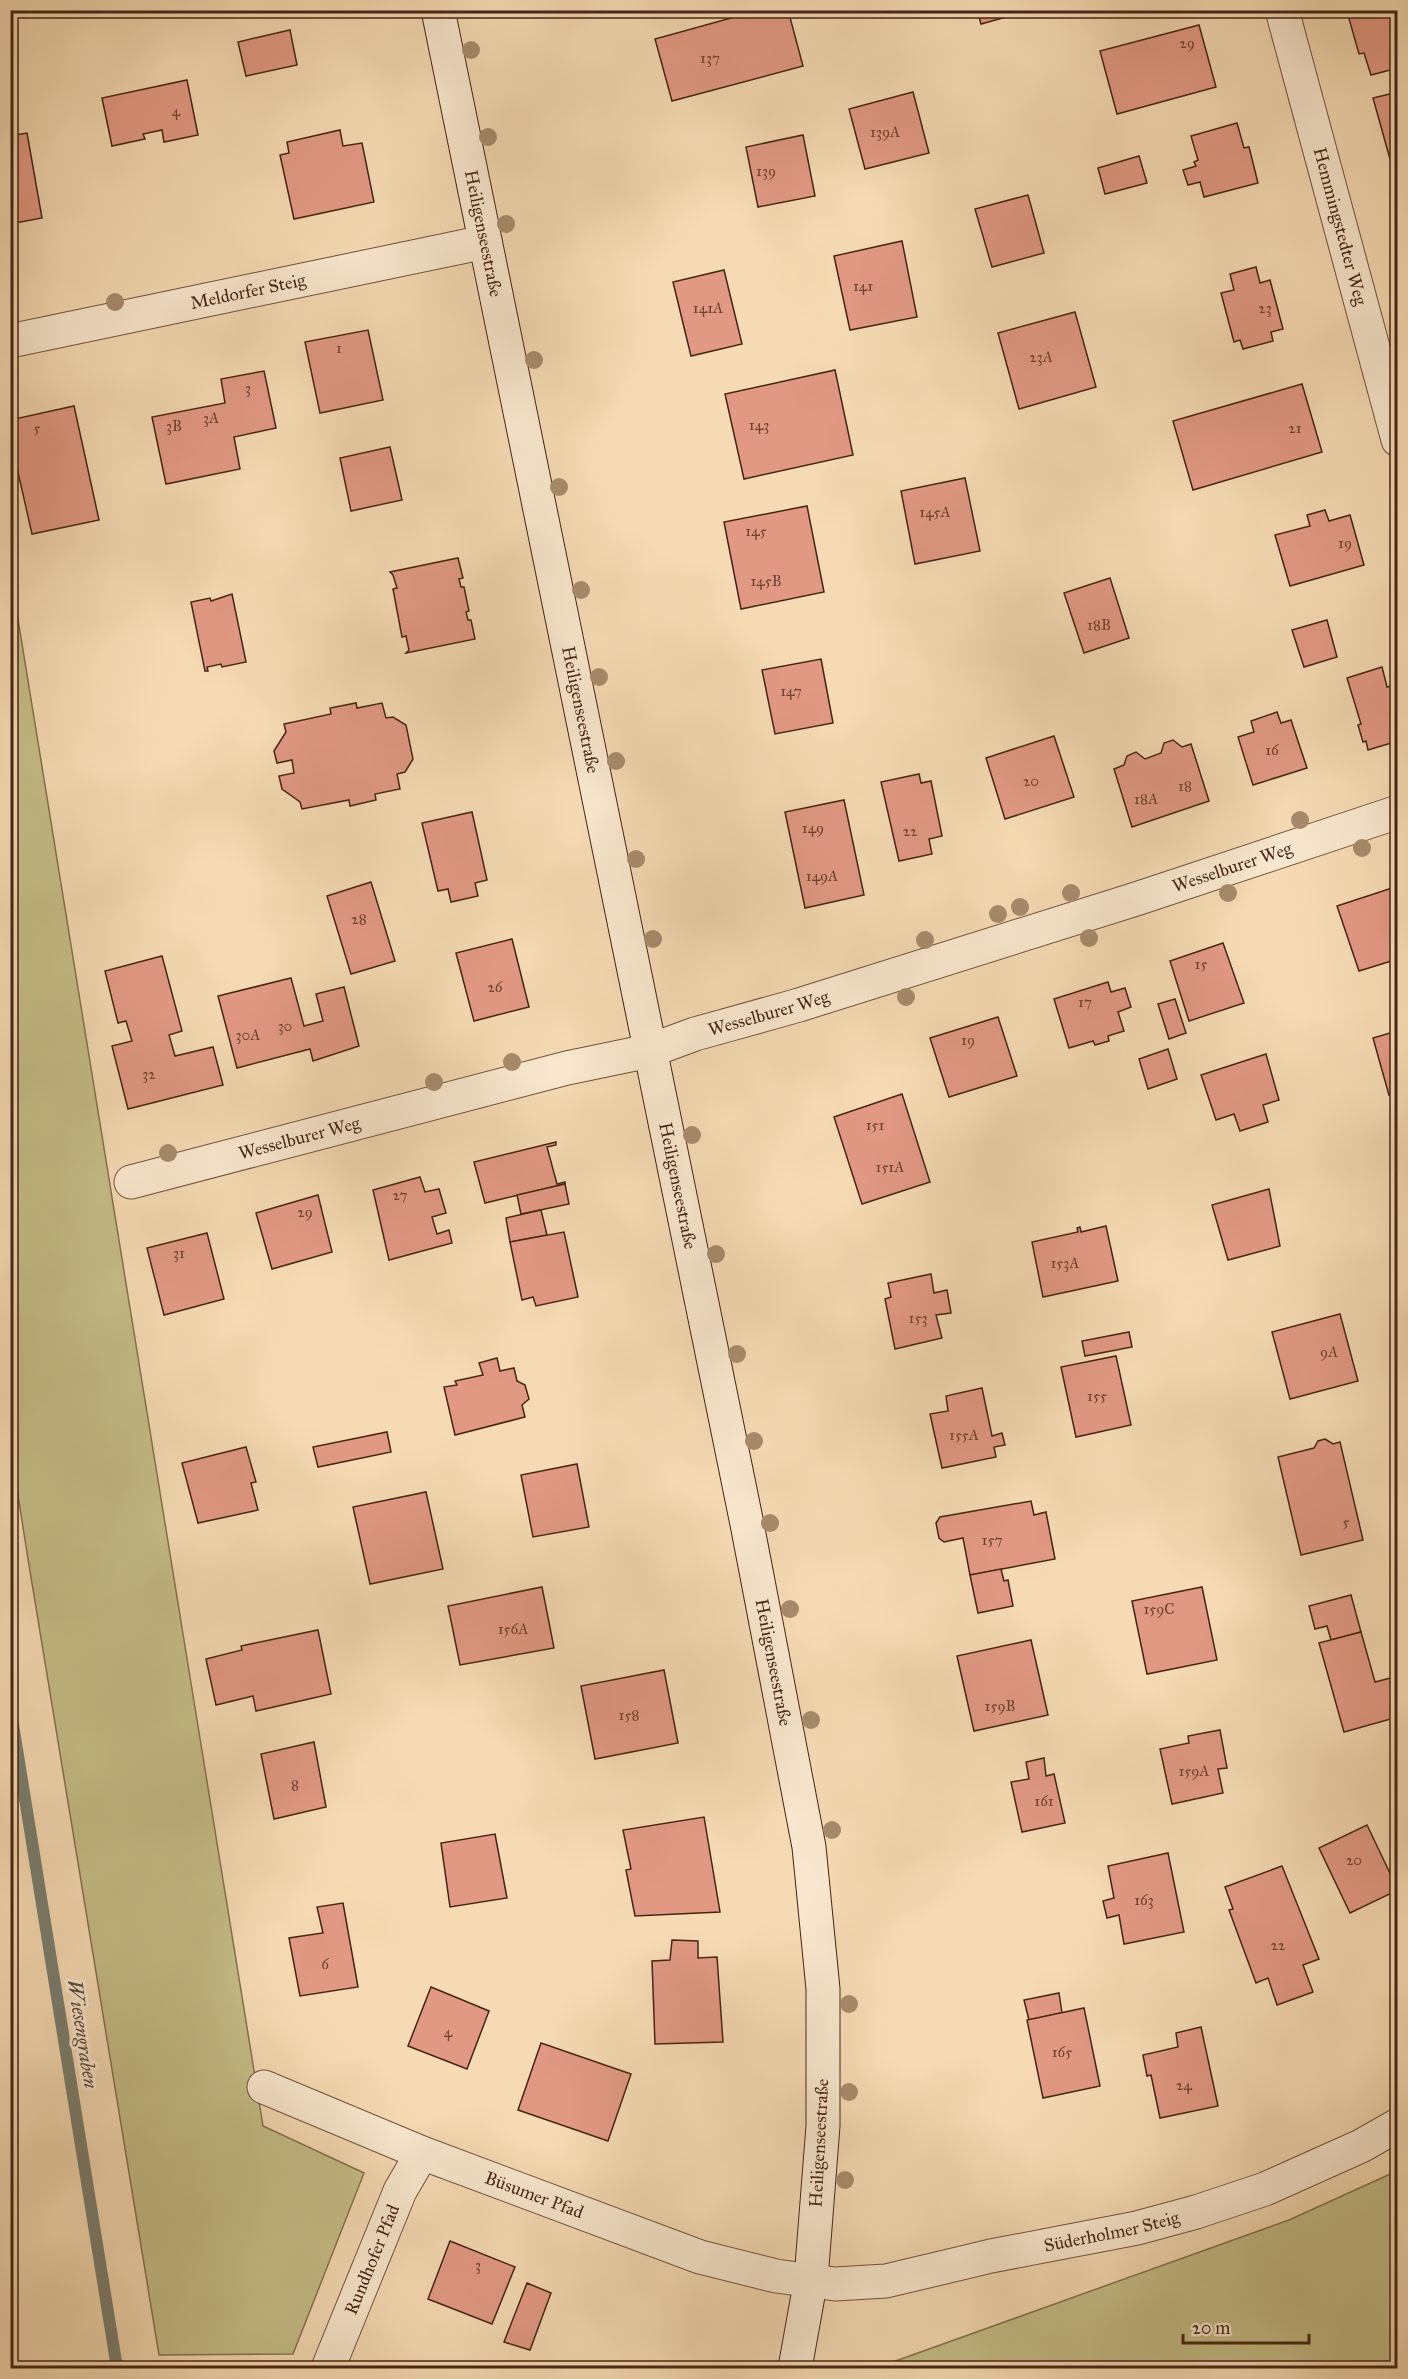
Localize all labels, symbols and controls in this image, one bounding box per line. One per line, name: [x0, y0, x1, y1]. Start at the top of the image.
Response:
house number: 29: [1179, 34, 1195, 52]
house number: 137: [700, 49, 720, 67]
house number: 4: [172, 102, 181, 120]
house number: 139A: [870, 123, 900, 141]
street label: Hemmingstedter Weg: [1309, 145, 1372, 308]
house number: 139: [756, 162, 776, 180]
street label: Heiligenseestraße: [460, 168, 507, 299]
street label: Meldorfer Steig: [188, 269, 308, 314]
house number: 141: [853, 277, 873, 295]
house number: 141A: [693, 299, 723, 317]
house number: 23: [1258, 299, 1272, 317]
house number: 1: [336, 339, 342, 357]
house number: 23A: [1029, 348, 1053, 366]
house number: 3: [245, 379, 251, 397]
house number: 3A: [203, 409, 219, 427]
house number: 143: [749, 416, 769, 434]
house number: 3B: [166, 417, 182, 435]
house number: 5: [34, 419, 41, 437]
house number: 21: [1288, 419, 1302, 437]
house number: 145A: [919, 503, 951, 521]
house number: 145: [745, 522, 767, 540]
house number: 19: [1338, 534, 1352, 552]
house number: 145B: [750, 572, 782, 590]
house number: 18B: [1087, 616, 1111, 634]
street label: Heiligenseestraße: [557, 644, 604, 775]
house number: 147: [780, 682, 802, 700]
house number: 16: [1265, 741, 1280, 759]
house number: 20: [1023, 772, 1039, 790]
house number: 18: [1178, 777, 1192, 795]
house number: 18A: [1134, 790, 1158, 808]
house number: 149: [802, 819, 824, 837]
house number: 22: [903, 822, 918, 840]
street label: Wesselburer Weg: [1169, 837, 1296, 897]
house number: 149A: [806, 867, 838, 885]
house number: 28: [351, 910, 367, 928]
house number: 15: [1195, 955, 1207, 973]
house number: 26: [487, 978, 504, 996]
street label: Wesselburer Weg: [706, 985, 833, 1041]
house number: 17: [1078, 993, 1092, 1011]
house number: 30: [278, 1017, 292, 1035]
house number: 30A: [236, 1026, 260, 1044]
house number: 19: [961, 1031, 975, 1049]
house number: 32: [142, 1065, 156, 1083]
street label: Wesselburer Weg: [236, 1111, 363, 1164]
house number: 151: [866, 1116, 884, 1134]
street label: Heiligenseestraße: [654, 1120, 702, 1251]
house number: 151A: [876, 1158, 904, 1176]
house number: 27: [393, 1186, 408, 1204]
house number: 29: [297, 1203, 313, 1221]
house number: 31: [173, 1244, 185, 1262]
house number: 153A: [1051, 1254, 1079, 1272]
house number: 153: [909, 1309, 927, 1327]
house number: 9A: [1320, 1343, 1338, 1361]
house number: 155: [1087, 1387, 1107, 1405]
house number: 155A: [949, 1426, 979, 1444]
house number: 5: [1343, 1513, 1350, 1531]
house number: 157: [982, 1531, 1002, 1549]
street label: Heiligenseestraße: [751, 1597, 797, 1728]
house number: 159C: [1143, 1600, 1175, 1618]
house number: 156A: [498, 1620, 528, 1638]
house number: 159B: [985, 1697, 1015, 1715]
house number: 158: [619, 1706, 639, 1724]
house number: 159A: [1179, 1762, 1209, 1780]
house number: 8: [291, 1776, 299, 1794]
house number: 161: [1034, 1792, 1054, 1810]
house number: 20: [1346, 1851, 1362, 1869]
house number: 163: [1134, 1891, 1154, 1909]
house number: 22: [1271, 1936, 1286, 1954]
house number: 6: [321, 1955, 330, 1973]
water label: Wiesengraben: [63, 1978, 104, 2091]
house number: 4: [444, 2023, 453, 2041]
house number: 165: [1052, 2043, 1072, 2061]
house number: 24: [1176, 2076, 1193, 2094]
street label: Heiligenseestraße: [805, 2078, 834, 2208]
street label: Büsumer Pfad: [482, 2166, 587, 2223]
street label: Rundhofer Pfad: [340, 2201, 404, 2318]
street label: Süderholmer Steig: [1042, 2206, 1183, 2257]
house number: 3: [475, 2256, 481, 2274]
scale bar: [1183, 2307, 1309, 2345]
text: 20 m: [1192, 2317, 1230, 2339]

